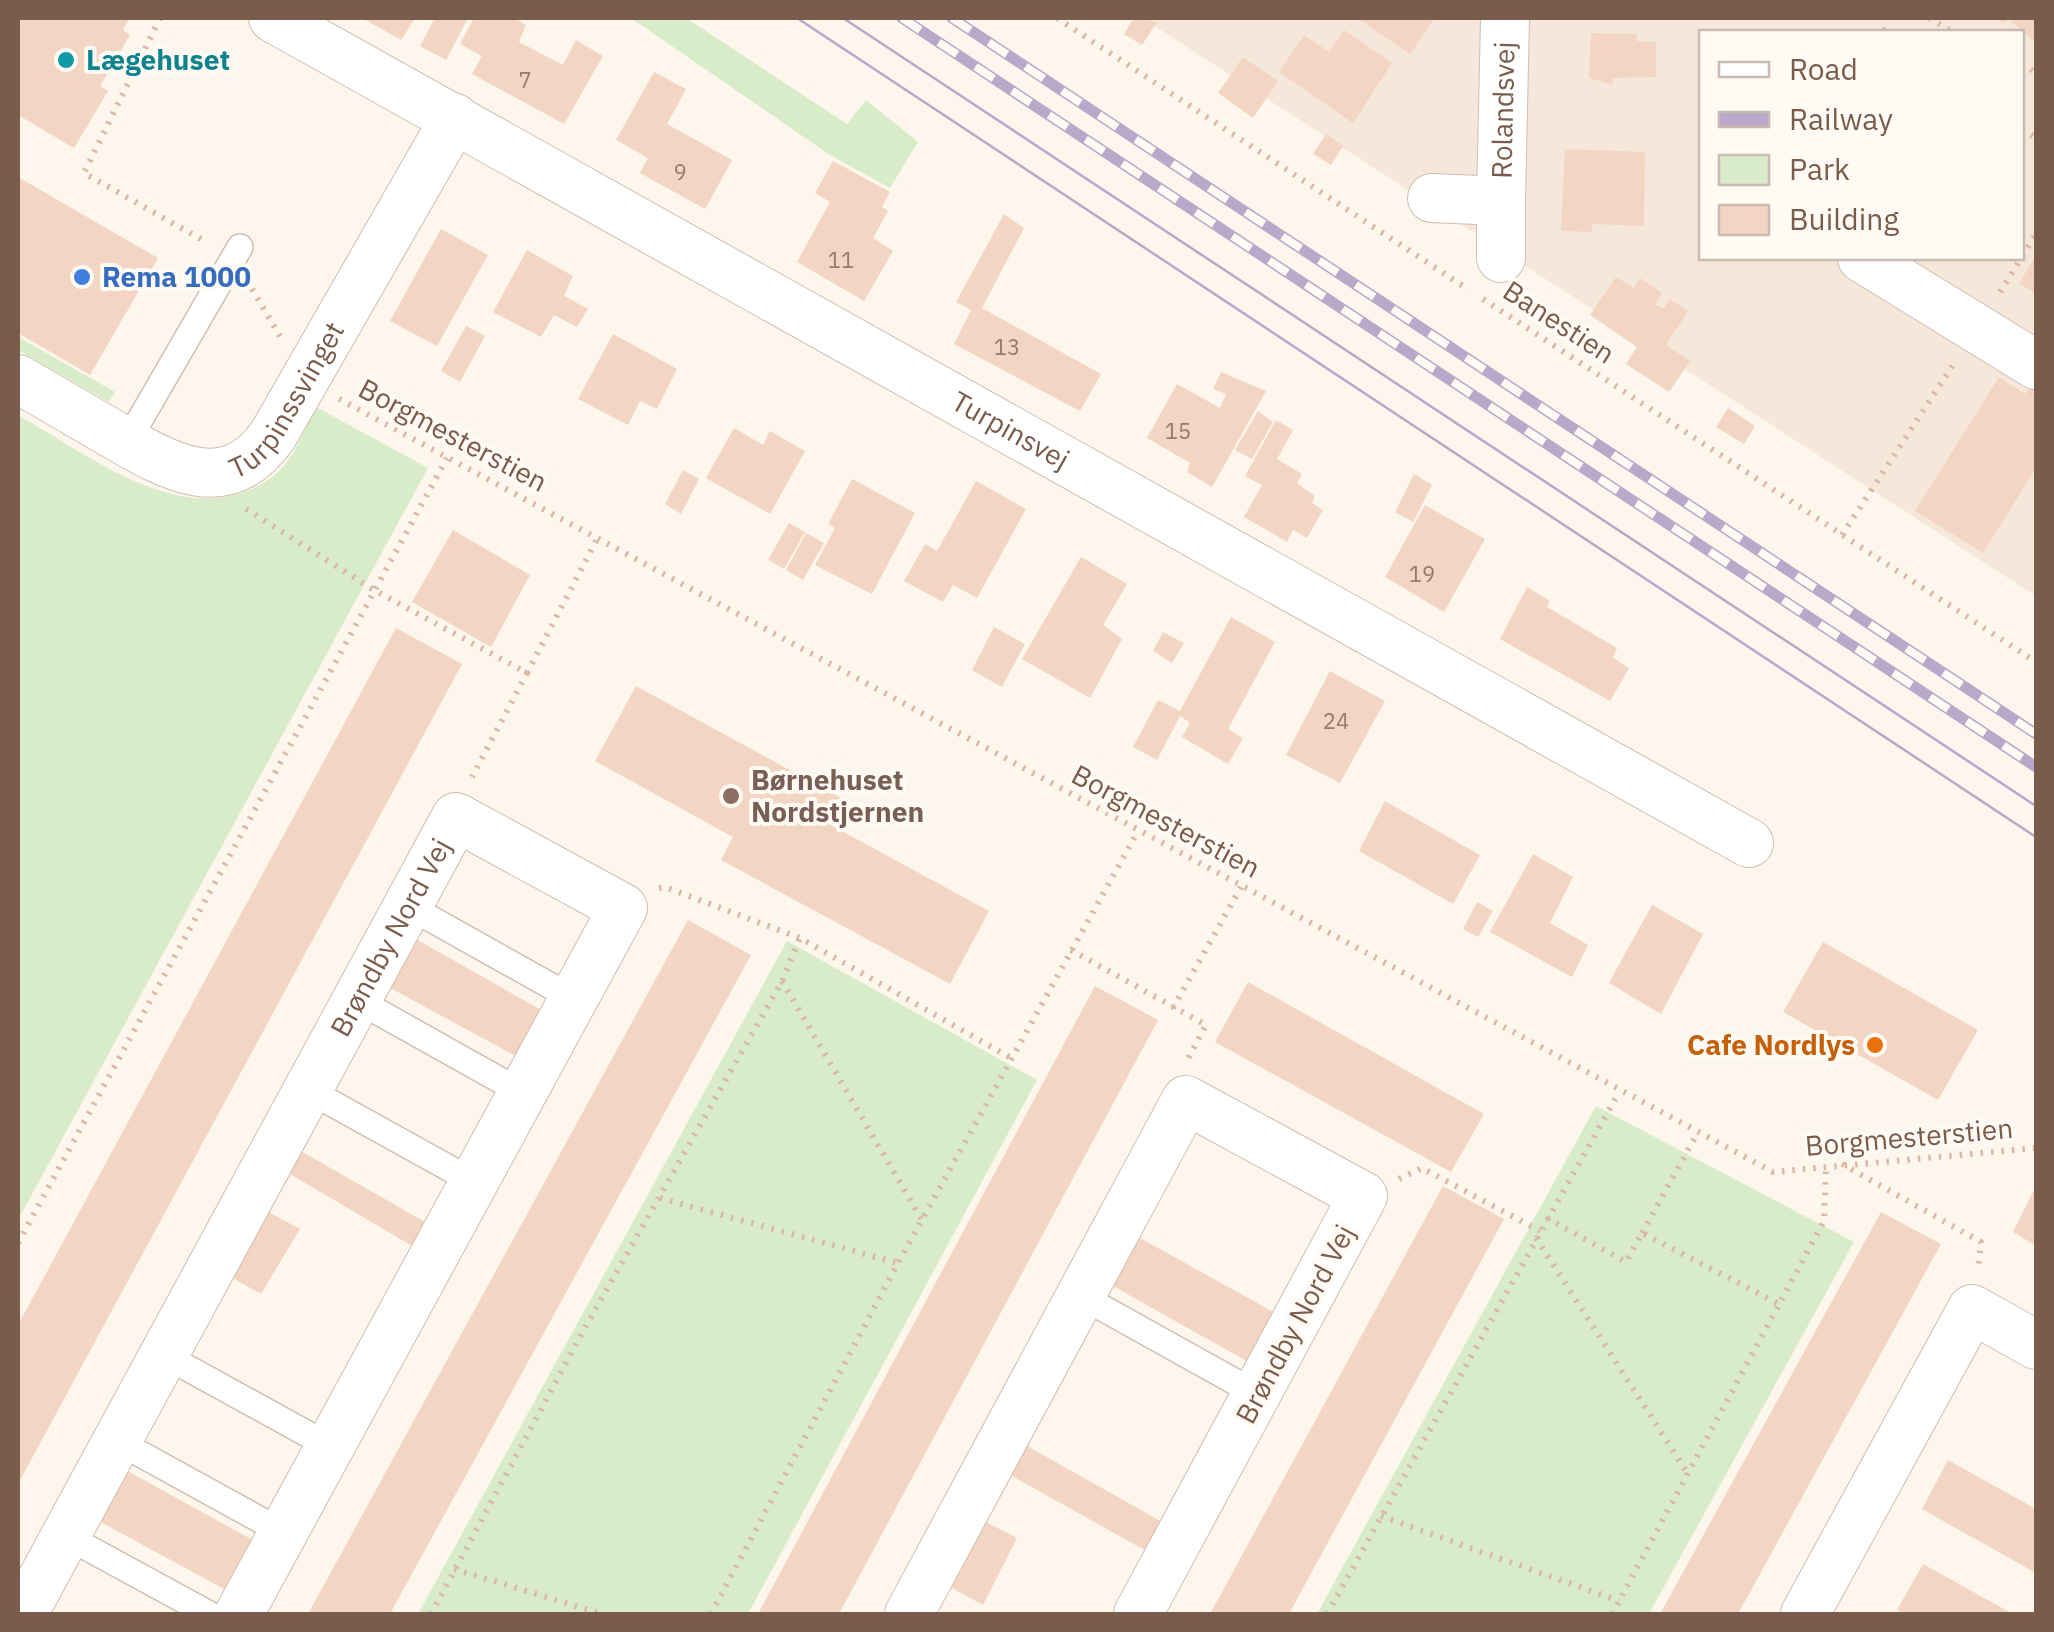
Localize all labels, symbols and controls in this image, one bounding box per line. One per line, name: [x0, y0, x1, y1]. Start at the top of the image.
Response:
legend: [1699, 30, 2024, 260]
place label: Lægehuset: [86, 41, 230, 78]
street label: Rolandsvej: [1482, 41, 1522, 179]
marker: Lægehuset: [55, 49, 77, 71]
text: Road: [1789, 49, 1858, 88]
house number: 7: [518, 65, 532, 94]
text: Railway: [1789, 99, 1893, 138]
text: Park: [1789, 149, 1850, 188]
house number: 9: [673, 157, 687, 186]
text: Building: [1789, 199, 1899, 238]
house number: 11: [828, 245, 854, 274]
place label: Rema 1000: [102, 258, 251, 295]
marker: Rema 1000: [71, 266, 93, 288]
street label: Banestien: [1496, 272, 1622, 371]
street label: Turpinssvinget: [223, 315, 352, 486]
house number: 13: [994, 332, 1020, 361]
street label: Borgmesterstien: [352, 369, 554, 500]
street label: Turpinsvej: [945, 382, 1076, 478]
house number: 15: [1165, 416, 1191, 445]
house number: 19: [1409, 559, 1435, 588]
house number: 24: [1323, 706, 1349, 735]
street label: Borgmesterstien: [1065, 755, 1267, 886]
place label: Børnehuset Nordstjernen: [751, 761, 924, 830]
marker: Børnehuset Nordstjernen: [720, 785, 742, 807]
street label: Brøndby Nord Vej: [321, 832, 459, 1043]
place label: Cafe Nordlys: [1687, 1026, 1855, 1063]
marker: Cafe Nordlys: [1864, 1034, 1886, 1056]
street label: Borgmesterstien: [1803, 1109, 2014, 1164]
street label: Brøndby Nord Vej: [1227, 1218, 1363, 1430]

